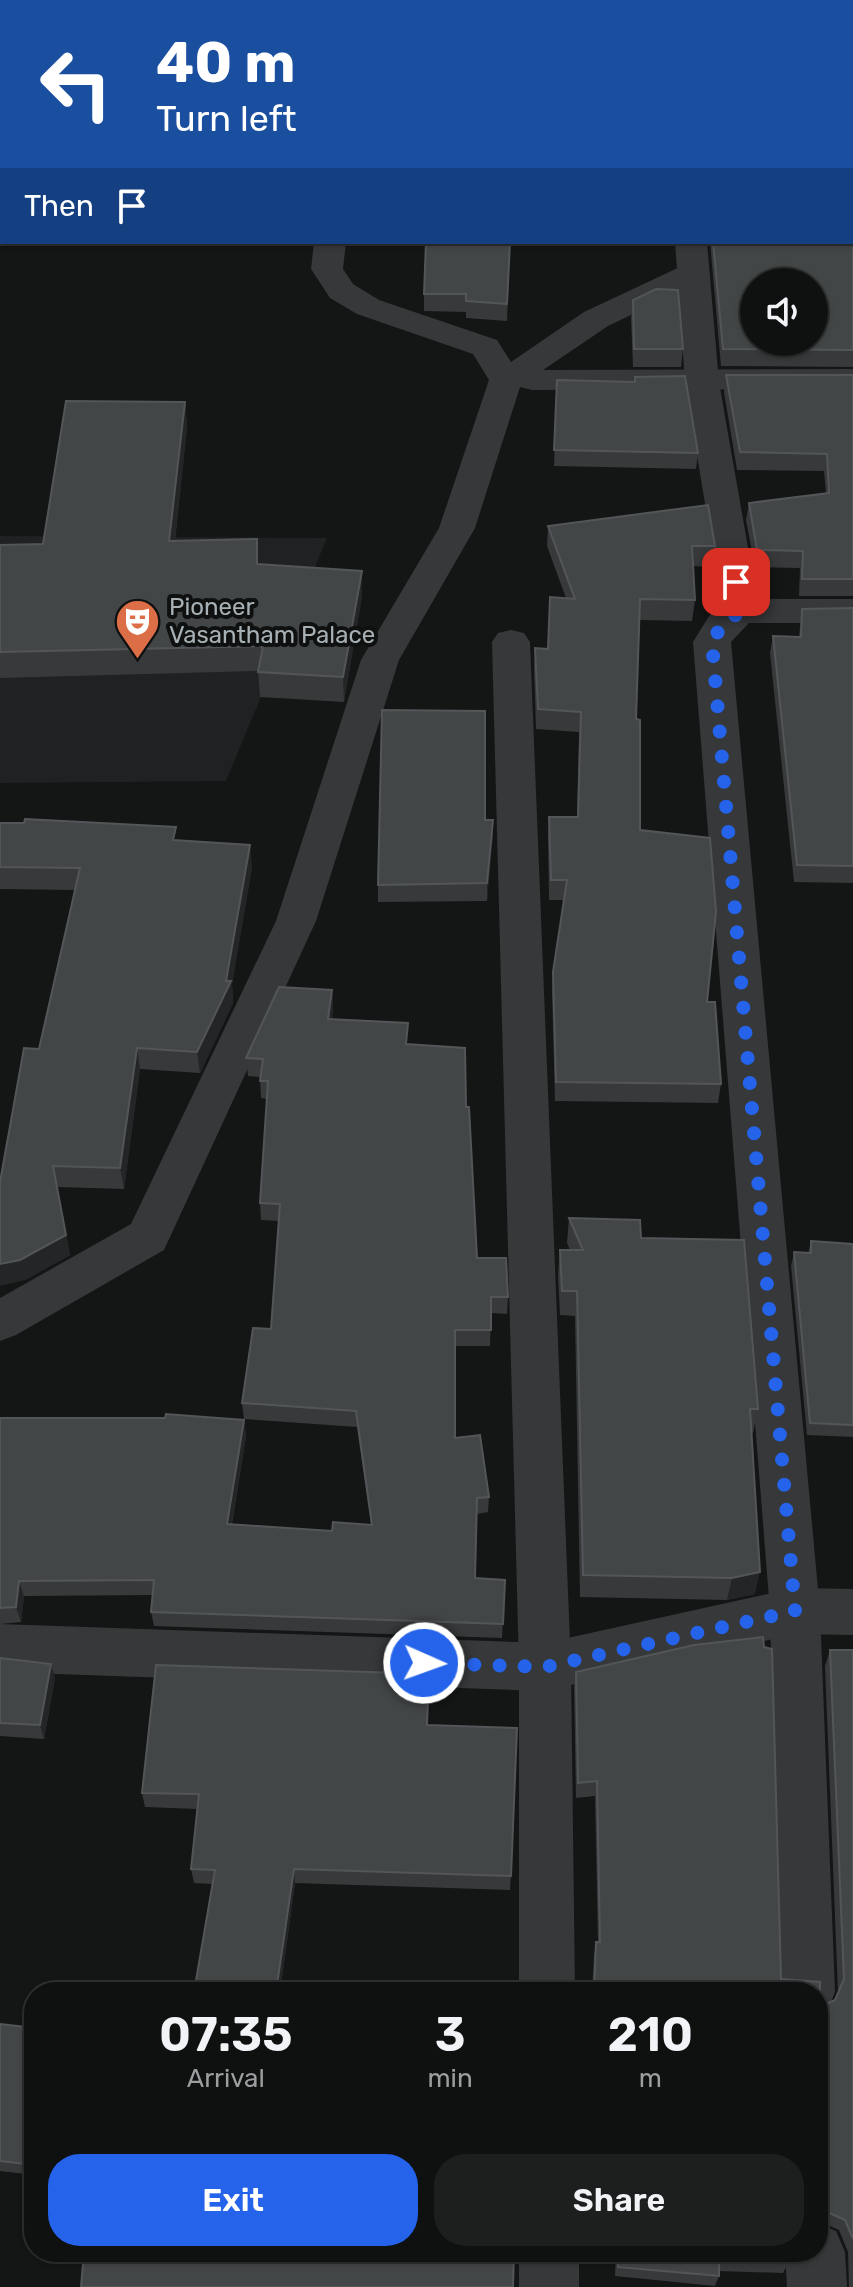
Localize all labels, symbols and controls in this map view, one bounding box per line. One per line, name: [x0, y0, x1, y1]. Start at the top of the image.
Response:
text: 40 m: [156, 30, 296, 96]
icon: left: [24, 32, 128, 136]
text: Turn left: [156, 97, 297, 140]
icon: arrive: [110, 184, 154, 228]
text: Then: [24, 188, 94, 224]
map controls: [740, 268, 828, 356]
button: sound: [740, 268, 828, 356]
pin: [702, 548, 770, 616]
icon: arrive: [714, 560, 758, 604]
place label: Pioneer Vasantham Palace: [169, 593, 375, 649]
theatre icon: Pioneer Vasantham Palace: [114, 597, 162, 660]
position arrow: [382, 1621, 466, 1705]
text: 07:35: [159, 2006, 293, 2063]
text: 3: [435, 2006, 466, 2063]
text: 210: [608, 2006, 693, 2063]
text: Arrival: [187, 2063, 265, 2094]
text: min: [428, 2063, 473, 2094]
text: m: [639, 2063, 662, 2094]
button: Exit: [48, 2154, 418, 2246]
button: Share: [434, 2154, 804, 2246]

